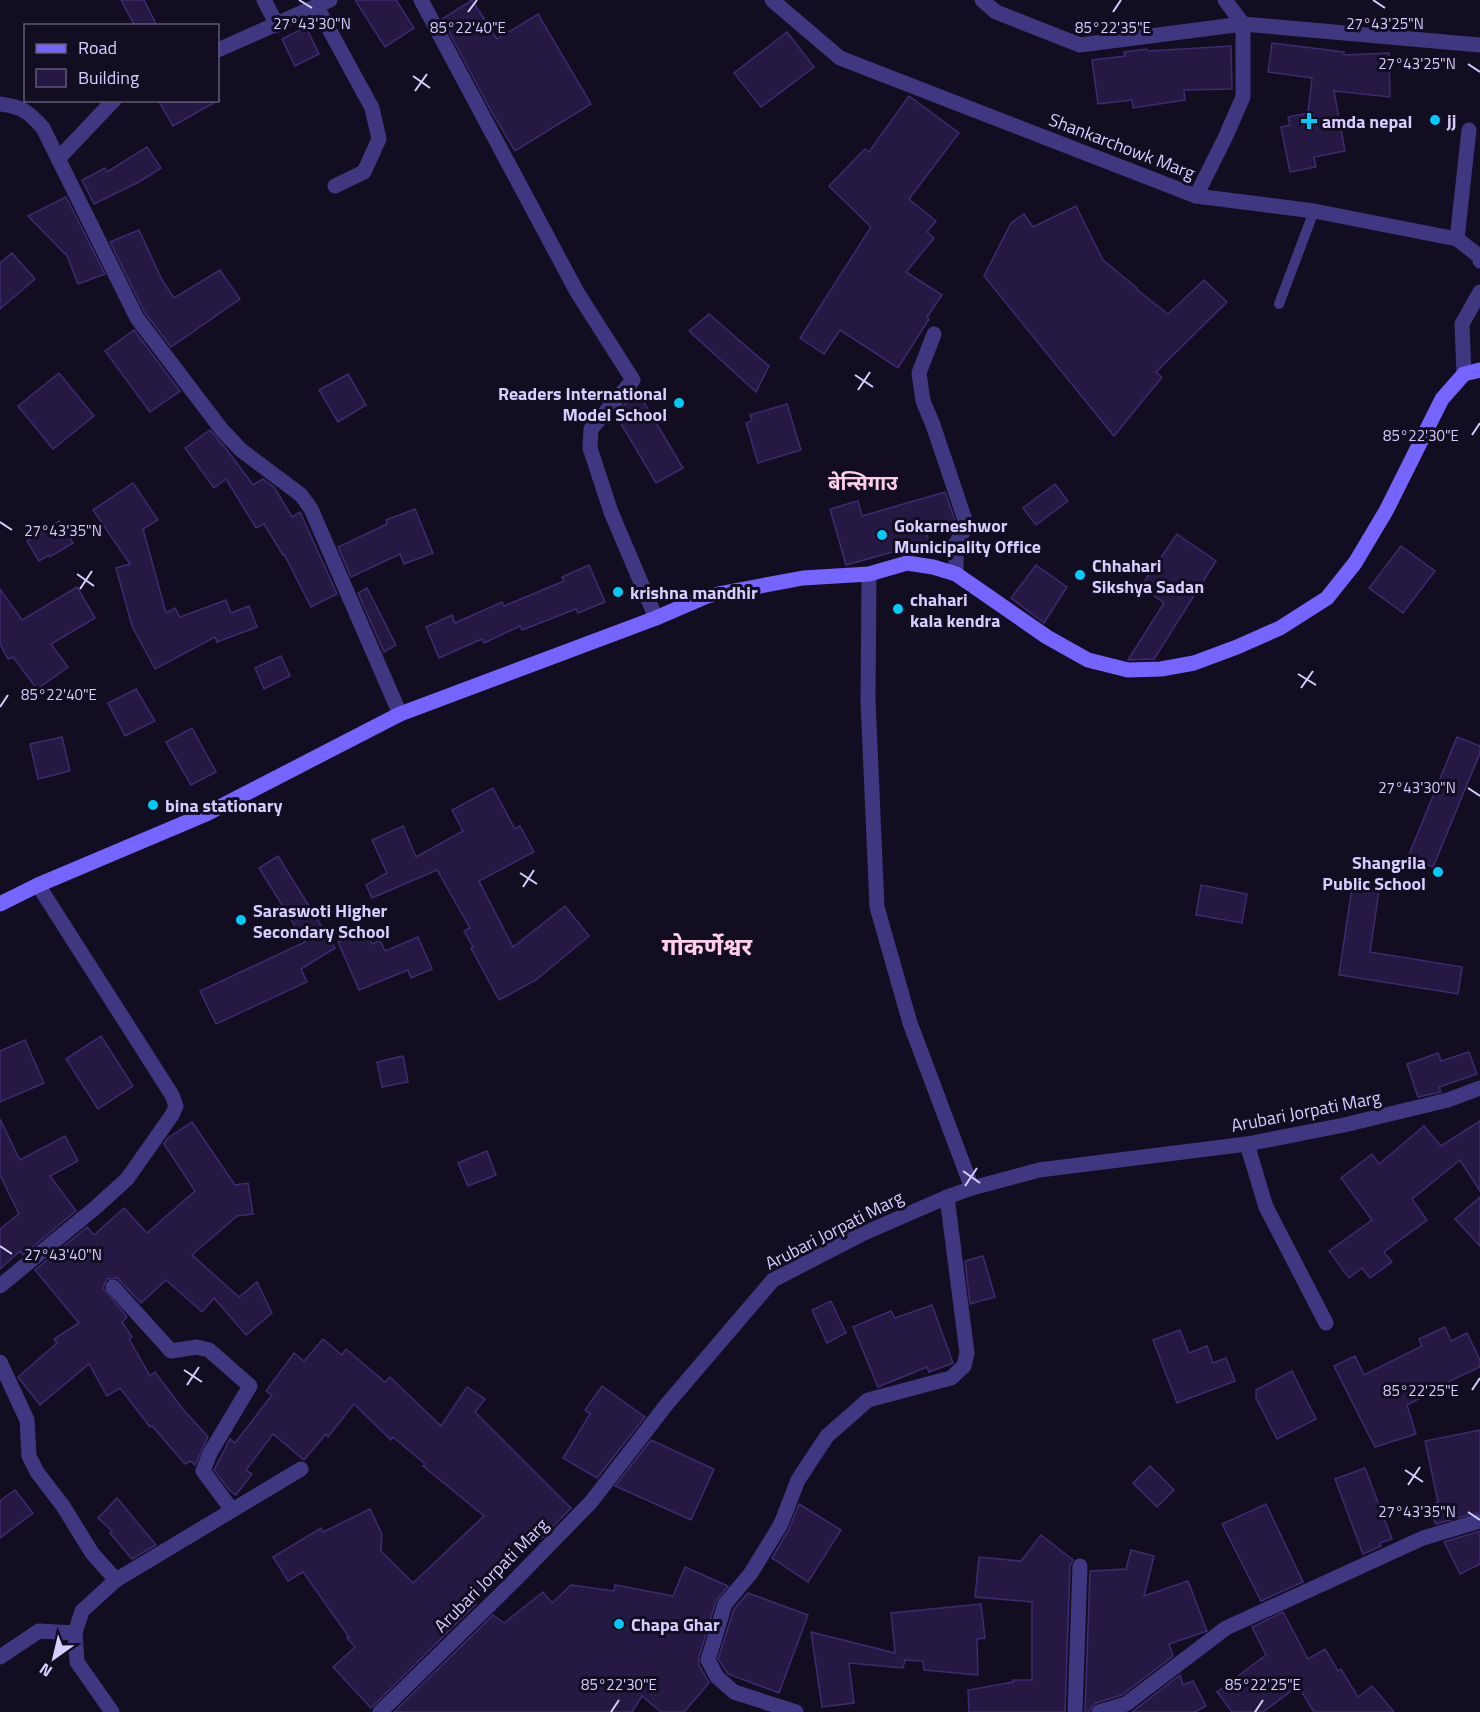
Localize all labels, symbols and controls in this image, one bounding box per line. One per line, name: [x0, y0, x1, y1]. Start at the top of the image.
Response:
text: 27°43'30"N: [273, 12, 351, 35]
text: 27°43'25"N: [1346, 12, 1424, 35]
text: 85°22'40"E: [430, 16, 506, 39]
text: 85°22'35"E: [1075, 16, 1151, 39]
legend: [24, 24, 219, 102]
text: Road: [78, 34, 117, 61]
text: 27°43'25"N: [1378, 52, 1456, 75]
text: Building: [78, 64, 139, 91]
street label: Shankarchowk Marg: [1045, 106, 1199, 186]
place label: jj: [1446, 107, 1456, 134]
place label: amda nepal: [1322, 108, 1412, 135]
marker: amda nepal: [1300, 112, 1318, 130]
marker: jj: [1428, 113, 1442, 127]
place label: Readers International Model School: [498, 380, 667, 428]
marker: Readers International Model School: [672, 396, 686, 410]
text: 85°22'30"E: [1383, 424, 1459, 447]
district label: बेन्सिगाउ: [828, 467, 898, 498]
place label: Gokarneshwor Municipality Office: [894, 512, 1041, 560]
text: 27°43'35"N: [24, 519, 102, 542]
marker: Gokarneshwor Municipality Office: [875, 528, 889, 542]
place label: Chhahari Sikshya Sadan: [1092, 552, 1204, 600]
marker: Chhahari Sikshya Sadan: [1073, 568, 1087, 582]
place label: krishna mandhir: [630, 579, 758, 606]
marker: krishna mandhir: [611, 585, 625, 599]
place label: chahari kala kendra: [910, 586, 1001, 634]
marker: chahari kala kendra: [891, 602, 905, 616]
text: 85°22'40"E: [21, 683, 97, 706]
text: 27°43'30"N: [1378, 776, 1456, 799]
place label: bina stationary: [165, 792, 282, 819]
marker: bina stationary: [146, 798, 160, 812]
place label: Shangrila Public School: [1322, 849, 1426, 897]
marker: Shangrila Public School: [1431, 865, 1445, 879]
place label: Saraswoti Higher Secondary School: [253, 897, 390, 945]
marker: Saraswoti Higher Secondary School: [234, 913, 248, 927]
district label: गोकर्णेश्वर: [662, 928, 753, 964]
street label: Arubari Jorpati Marg: [1229, 1083, 1383, 1139]
street label: Arubari Jorpati Marg: [760, 1183, 908, 1277]
text: 27°43'40"N: [24, 1243, 102, 1266]
text: 85°22'25"E: [1383, 1379, 1459, 1402]
text: 27°43'35"N: [1378, 1500, 1456, 1523]
street label: Arubari Jorpati Marg: [428, 1512, 554, 1638]
place label: Chapa Ghar: [631, 1611, 720, 1638]
marker: Chapa Ghar: [612, 1617, 626, 1631]
north arrow: [24, 1628, 84, 1688]
text: N: [34, 1657, 57, 1683]
text: 85°22'30"E: [581, 1673, 657, 1696]
text: 85°22'25"E: [1225, 1673, 1301, 1696]

